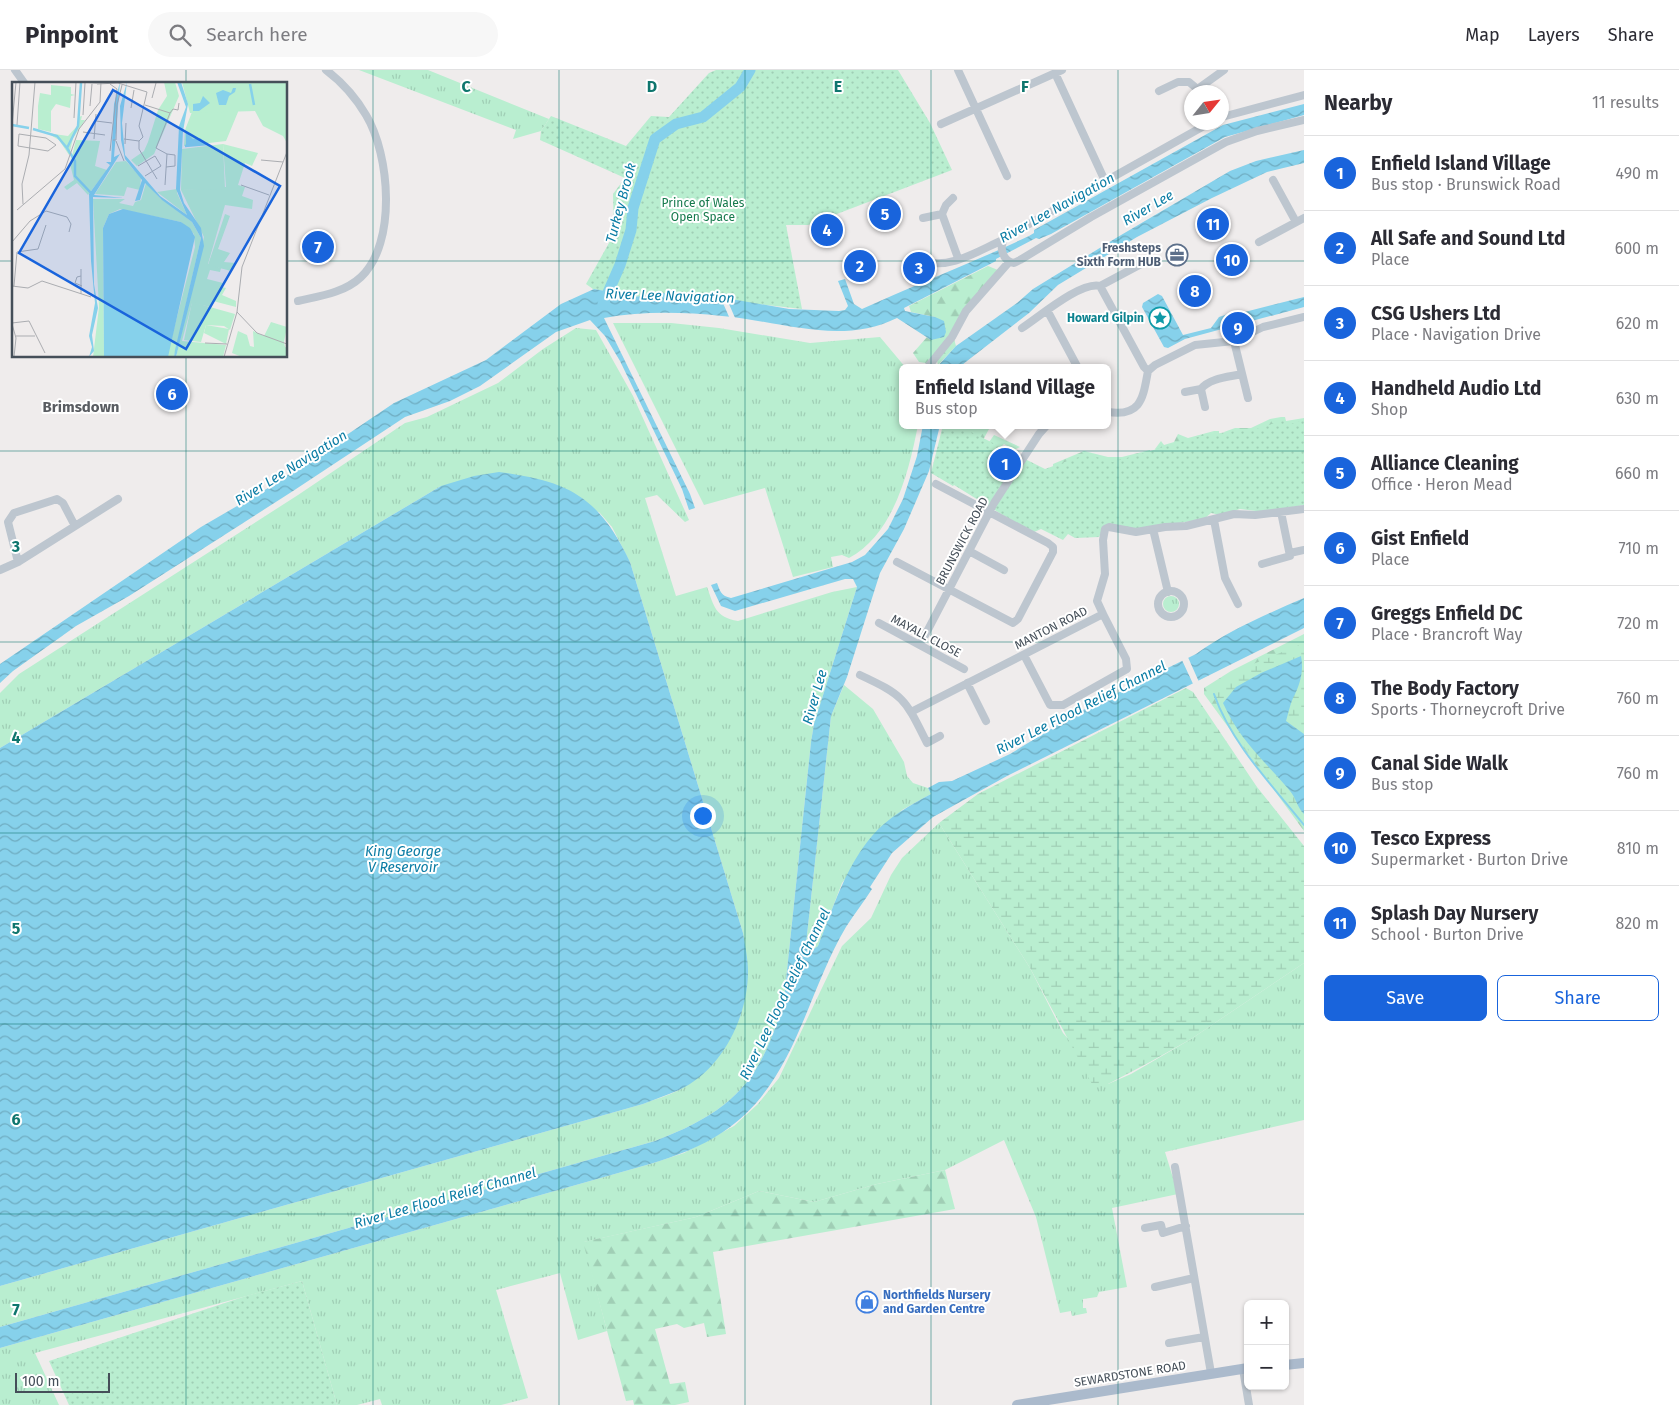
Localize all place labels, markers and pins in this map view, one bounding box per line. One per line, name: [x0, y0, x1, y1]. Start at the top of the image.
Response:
pin: 5: [869, 195, 901, 233]
pin: 11: [1197, 205, 1229, 243]
pin: 4: [811, 211, 843, 249]
pin: 7: [302, 228, 334, 266]
place label: Freshsteps Sixth Form HUB: [1077, 241, 1162, 269]
pin: 10: [1216, 241, 1248, 279]
office icon: Freshsteps Sixth Form HUB: [1165, 243, 1189, 267]
pin: 2: [844, 247, 876, 285]
pin: 3: [903, 249, 935, 287]
pin: 8: [1179, 272, 1211, 310]
place icon: Howard Gilpin: [1148, 306, 1172, 330]
pin: 9: [1222, 309, 1254, 347]
place label: Howard Gilpin: [1067, 311, 1144, 325]
pin: 6: [156, 375, 188, 413]
pin: 1: [989, 445, 1021, 483]
place label: Northfields Nursery and Garden Centre: [883, 1288, 991, 1316]
shop icon: Northfields Nursery and Garden Centre: [855, 1290, 879, 1314]

